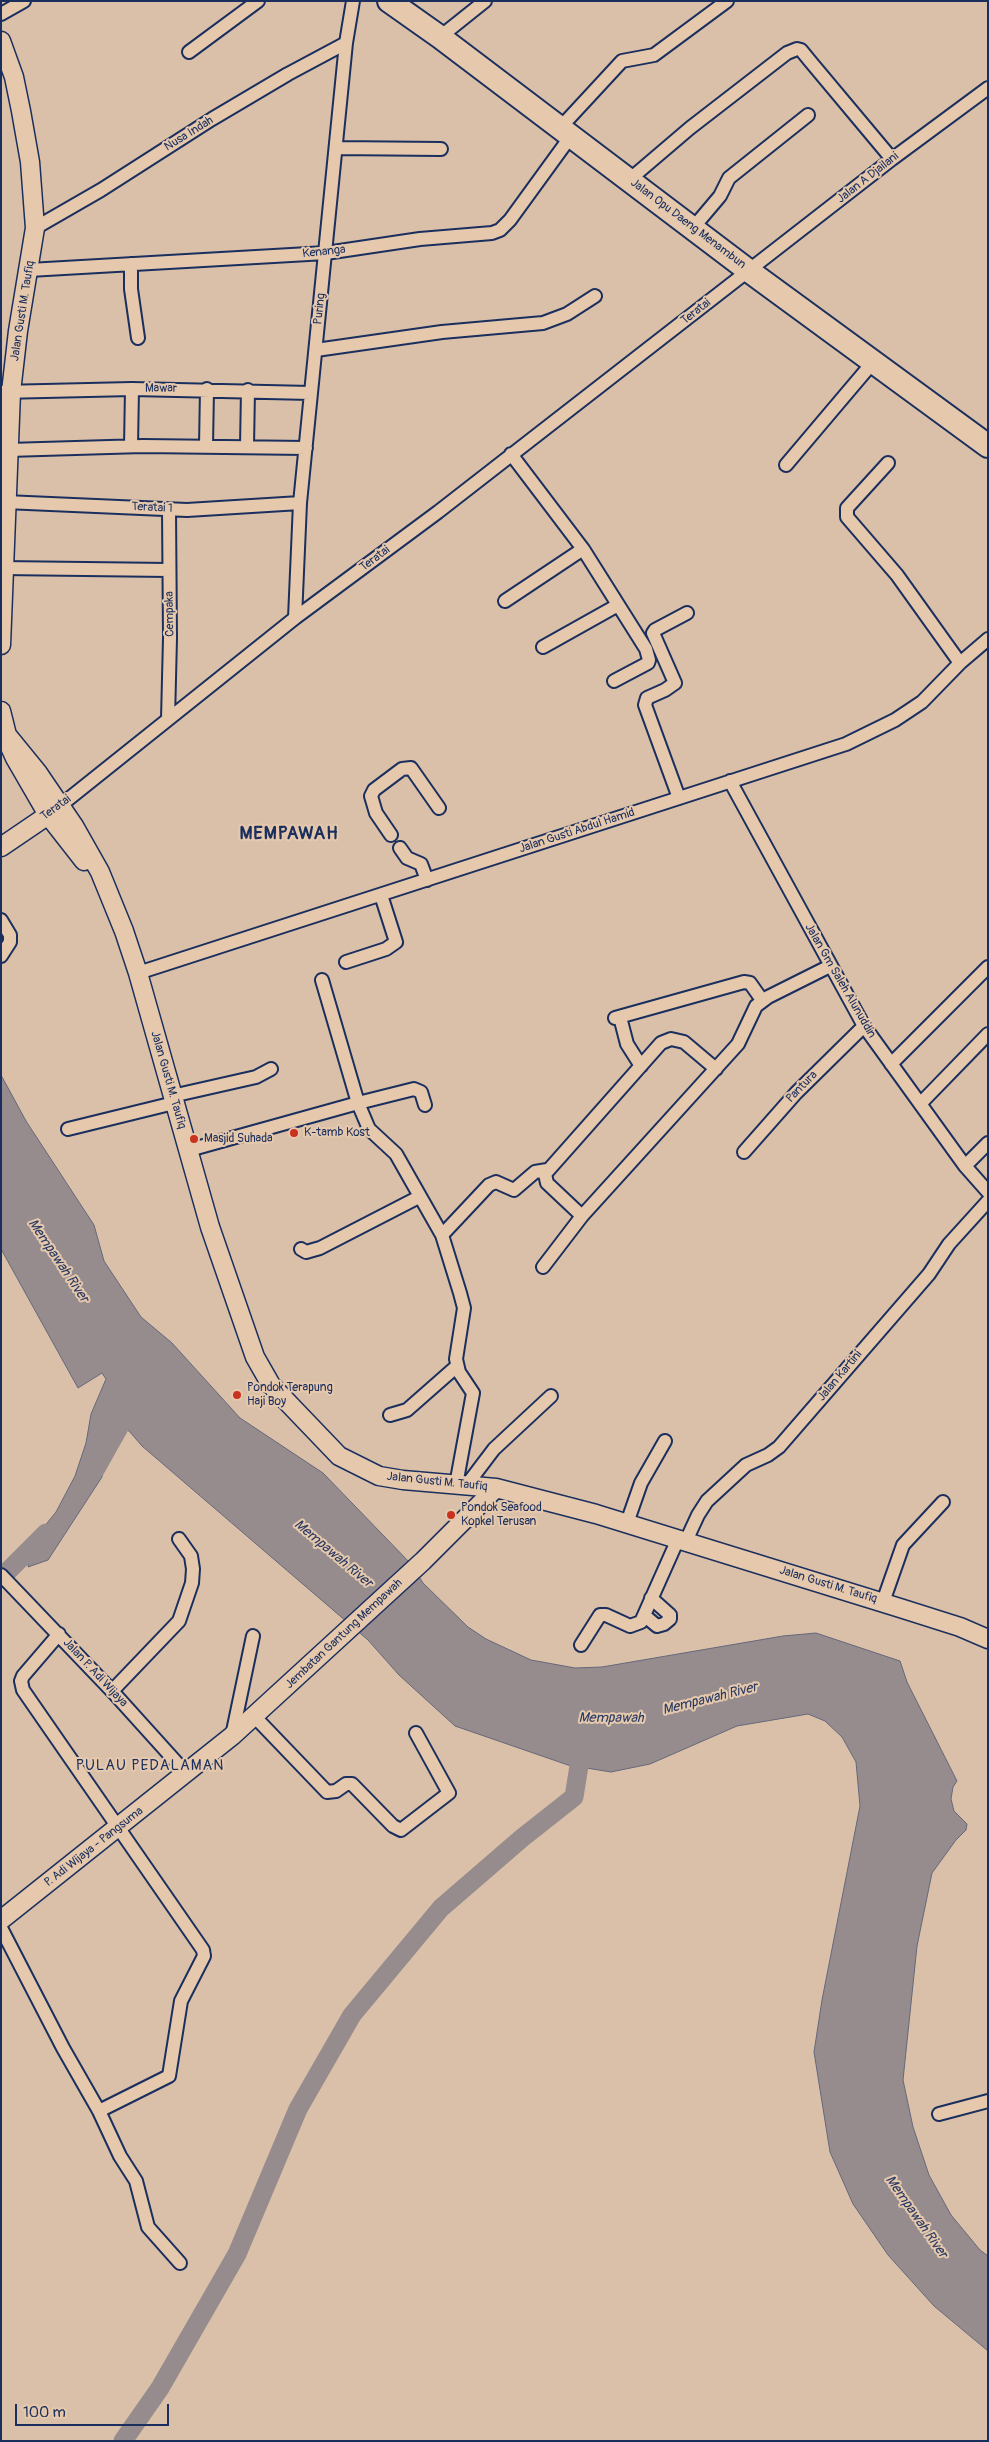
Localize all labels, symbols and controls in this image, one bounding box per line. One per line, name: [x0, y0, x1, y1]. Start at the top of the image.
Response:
street label: Nusa Indah: [162, 113, 216, 155]
street label: Jalan A Djailani: [834, 149, 902, 207]
street label: Jalan Opu Daeng Menambun: [627, 176, 749, 272]
street label: Kenanga: [302, 243, 346, 261]
street label: Jalan Gusti M. Taufiq: [8, 260, 38, 362]
street label: Puring: [311, 292, 329, 326]
street label: Teratai: [678, 296, 714, 328]
street label: Mawar: [145, 382, 177, 396]
street label: Teratai 1: [131, 500, 173, 516]
street label: Teratai: [357, 543, 393, 575]
street label: Cempaka: [162, 591, 178, 637]
street label: Teratai: [38, 792, 74, 824]
street label: Jalan Gusti Abdul Hamid: [517, 806, 637, 856]
district label: MEMPAWAH: [238, 823, 340, 845]
street label: Jalan Gm Saleh Alunuddin: [801, 921, 879, 1041]
street label: Jalan Gusti M. Taufiq: [147, 1029, 189, 1131]
street label: Pantura: [783, 1068, 821, 1106]
place label: K-tamb Kost: [304, 1126, 370, 1140]
marker: K-tamb Kost: [288, 1127, 300, 1139]
place label: Masjid Suhada: [204, 1132, 273, 1146]
marker: Masjid Suhada: [188, 1133, 200, 1145]
water label: Mempawah River: [24, 1216, 92, 1306]
street label: Jalan Kartini: [815, 1348, 865, 1404]
place label: Pondok Terapung Haji Boy: [247, 1381, 333, 1409]
marker: Pondok Terapung Haji Boy: [231, 1389, 243, 1401]
street label: Jalan Gusti M. Taufiq: [386, 1470, 488, 1494]
place label: Pondok Seafood Kopkel Terusan: [461, 1501, 542, 1529]
marker: Pondok Seafood Kopkel Terusan: [445, 1509, 457, 1521]
water label: Mempawah River: [290, 1516, 376, 1592]
street label: Jalan Gusti M. Taufiq: [778, 1563, 878, 1607]
street label: Jembatan Gantung Mempawah: [283, 1576, 405, 1692]
street label: Jalan P. Adi Wijaya: [60, 1636, 130, 1710]
water label: Mempawah River: [661, 1679, 759, 1719]
water label: Mempawah: [579, 1710, 643, 1726]
district label: PULAU PEDALAMAN: [74, 1757, 226, 1775]
street label: P. Adi Wijaya - Pangsuma: [42, 1804, 146, 1890]
water label: Mempawah River: [881, 2172, 951, 2262]
scale bar: [18, 2394, 171, 2426]
text: 100 m: [23, 2403, 66, 2422]

